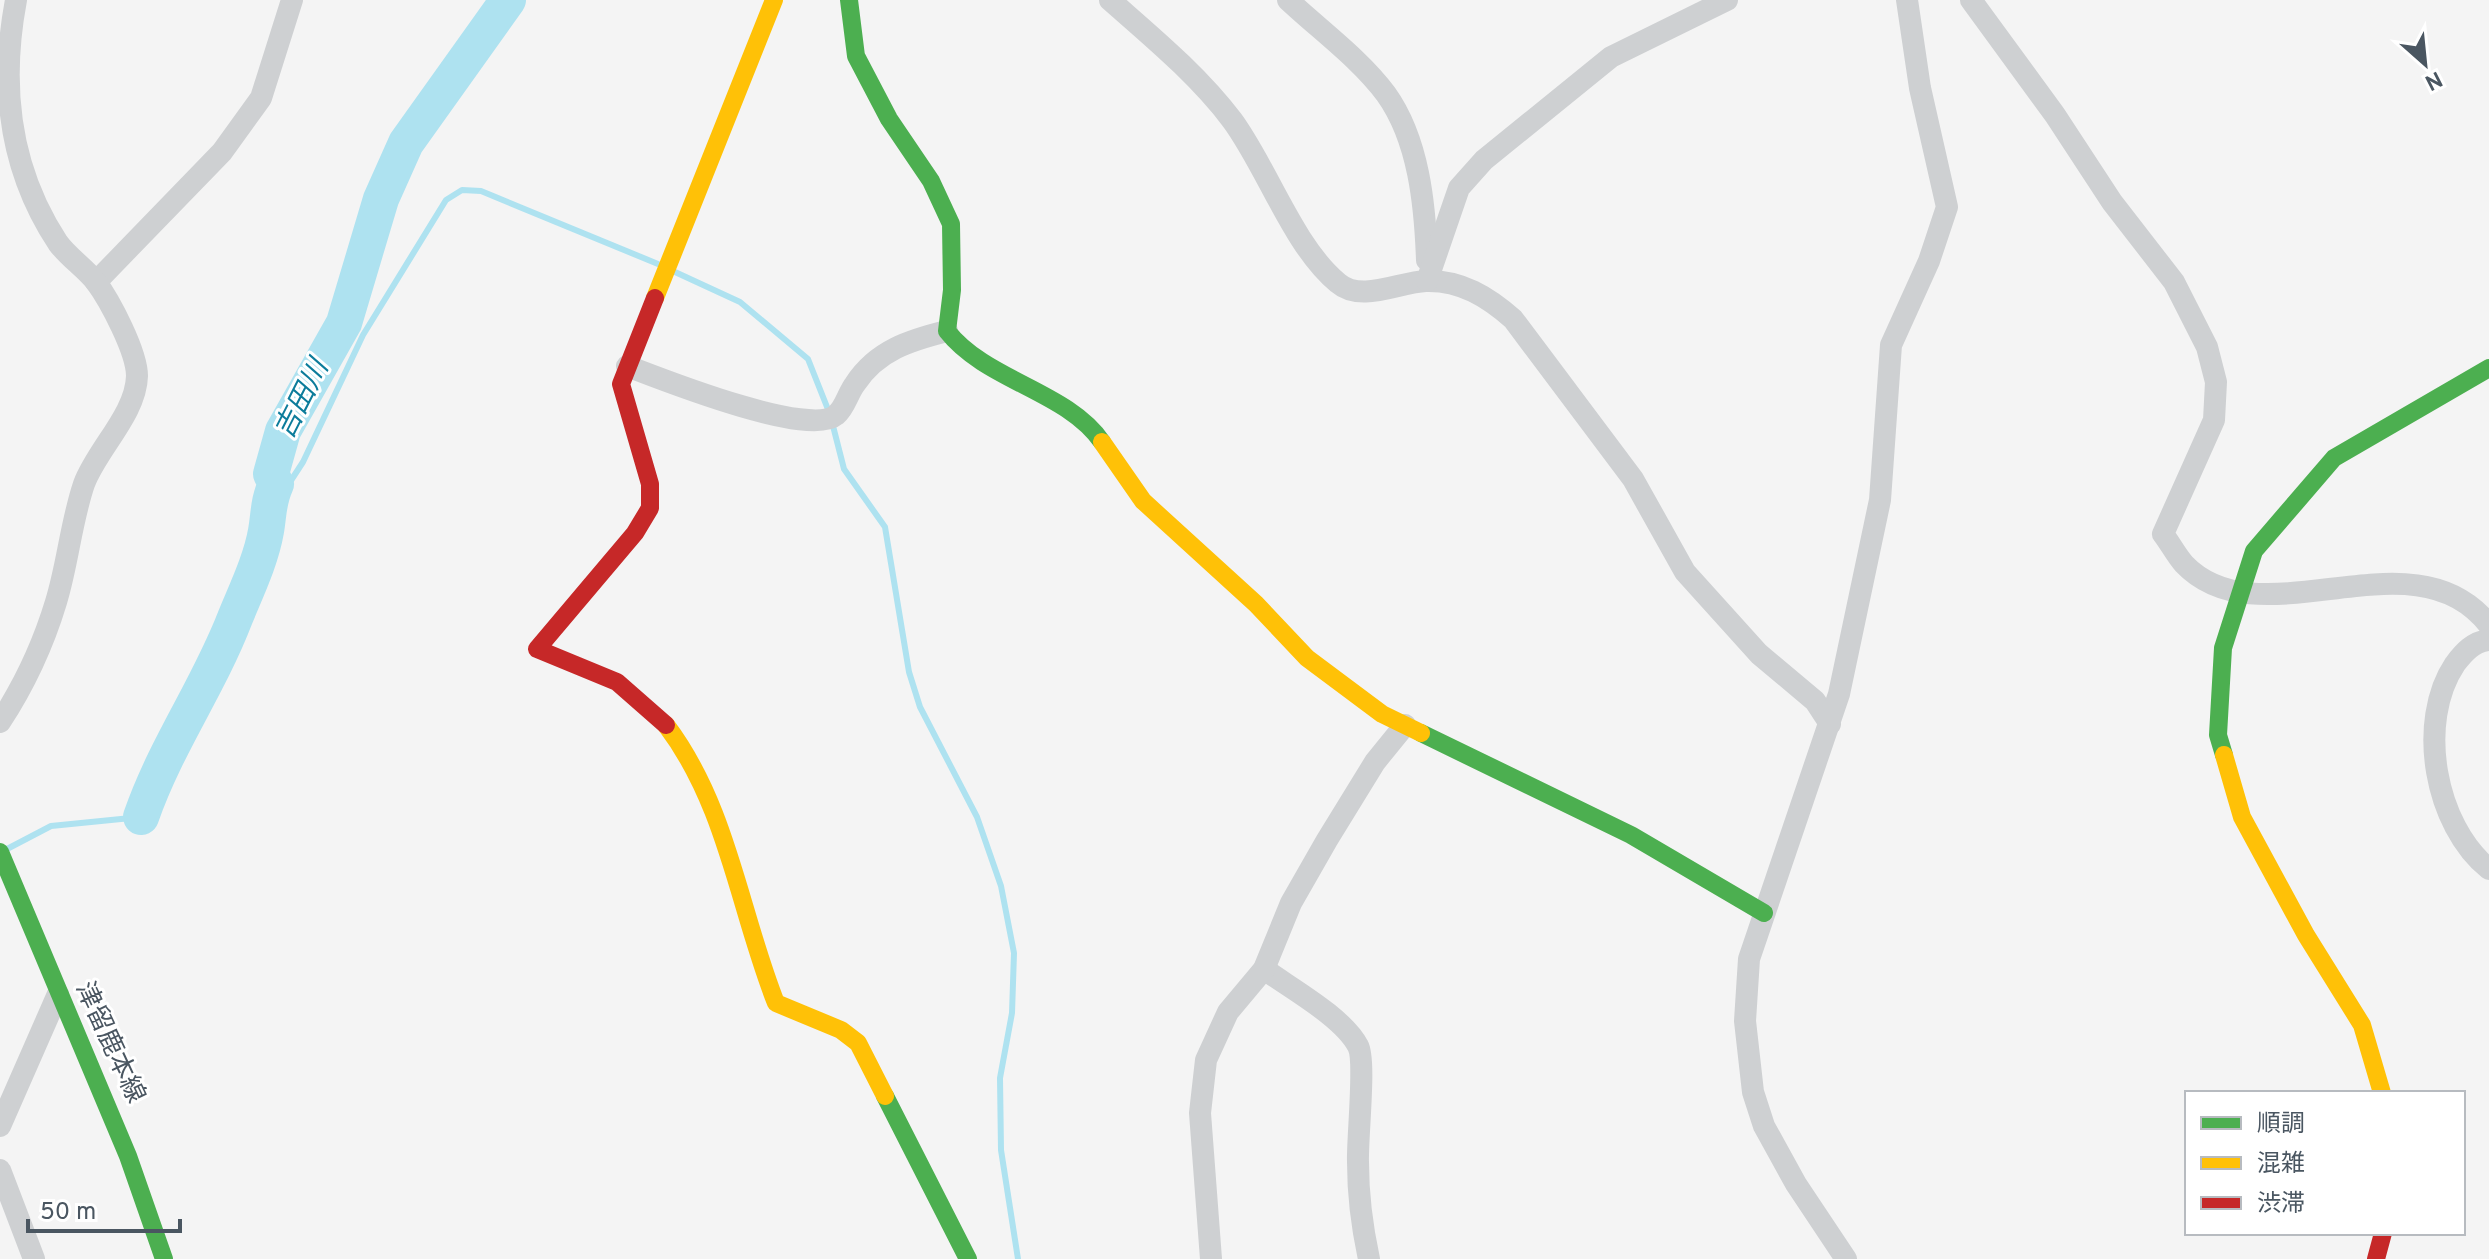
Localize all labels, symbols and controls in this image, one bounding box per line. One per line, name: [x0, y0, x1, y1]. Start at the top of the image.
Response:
north arrow: [2385, 24, 2465, 104]
text: N: [2420, 64, 2446, 95]
water label: 吉田川: [268, 352, 339, 446]
street label: 津留鹿本線: [67, 977, 151, 1109]
legend: [2185, 1091, 2465, 1235]
text: 順調: [2257, 1110, 2305, 1140]
text: 混雑: [2257, 1150, 2305, 1180]
scale bar: [28, 1183, 180, 1233]
text: 渋滞: [2257, 1190, 2305, 1220]
text: 50 m: [40, 1198, 96, 1228]

